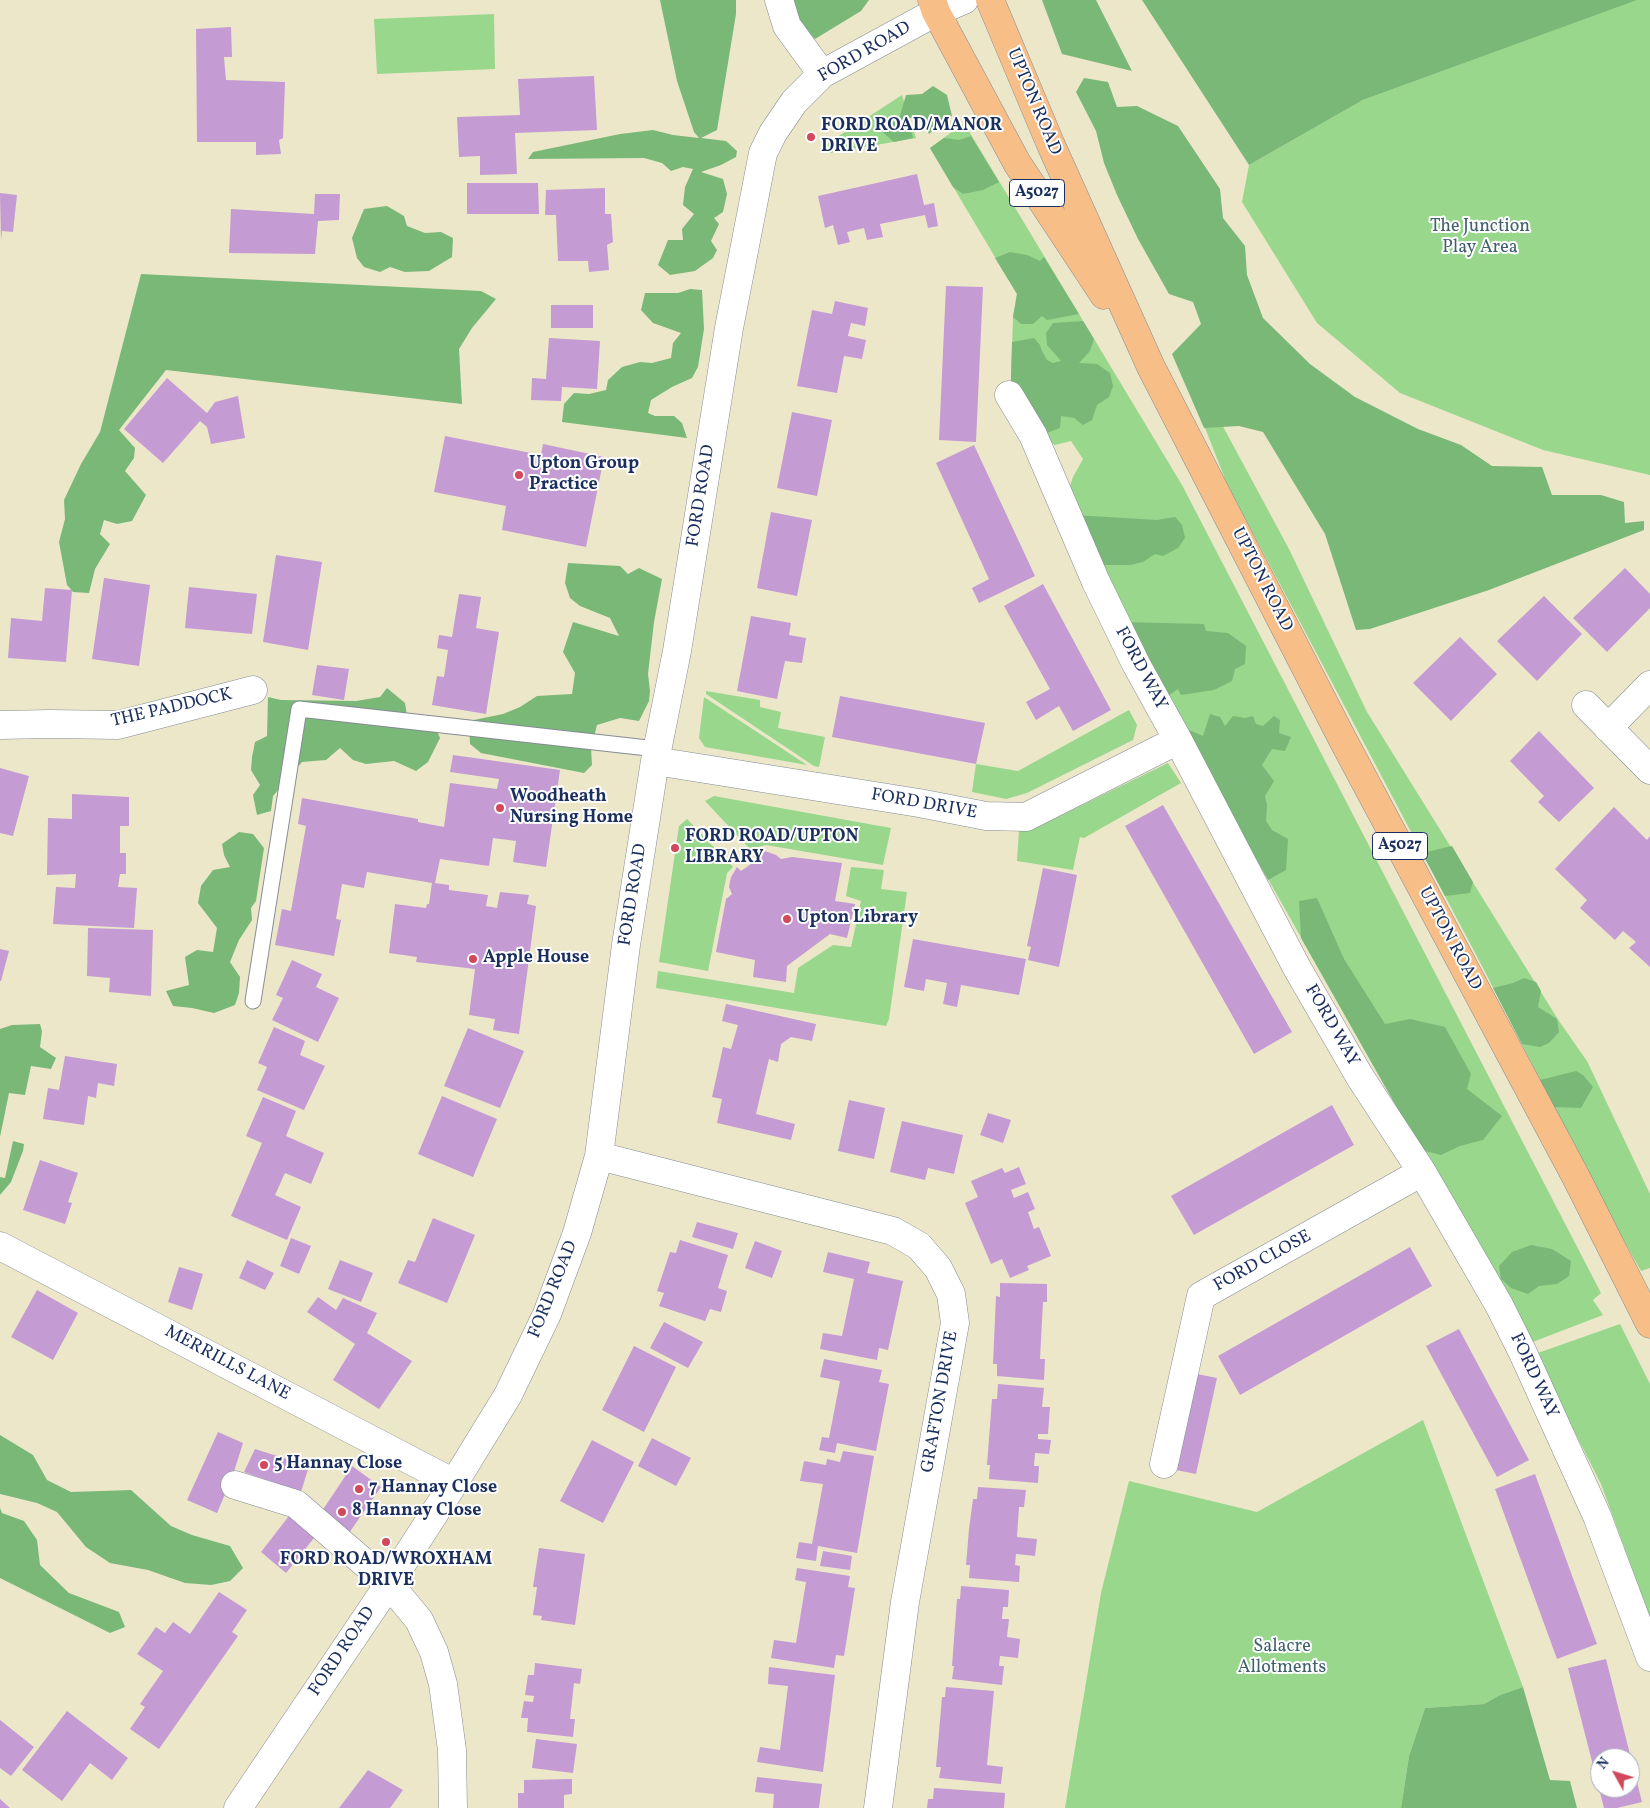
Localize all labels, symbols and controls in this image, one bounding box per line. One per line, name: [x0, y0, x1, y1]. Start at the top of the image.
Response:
street label: FORD ROAD: [815, 18, 915, 88]
street label: UPTON ROAD: [1001, 45, 1065, 159]
place label: FORD ROAD/MANOR DRIVE: [821, 116, 1002, 158]
marker: FORD ROAD/MANOR DRIVE: [805, 131, 817, 143]
road number: A5027: [1010, 180, 1064, 207]
park label: The Junction Play Area: [1430, 217, 1530, 260]
street label: FORD ROAD: [683, 443, 721, 549]
place label: Upton Group Practice: [529, 454, 639, 496]
marker: Upton Group Practice: [513, 469, 525, 481]
street label: UPTON ROAD: [1225, 524, 1297, 636]
street label: FORD WAY: [1109, 624, 1171, 714]
street label: THE PADDOCK: [109, 685, 235, 733]
street label: FORD DRIVE: [869, 785, 979, 825]
place label: Woodheath Nursing Home: [510, 787, 633, 830]
marker: Woodheath Nursing Home: [494, 802, 506, 814]
place label: FORD ROAD/UPTON LIBRARY: [685, 827, 859, 870]
road number: A5027: [1372, 832, 1428, 859]
street label: FORD ROAD: [615, 842, 653, 948]
marker: FORD ROAD/UPTON LIBRARY: [669, 842, 681, 854]
street label: UPTON ROAD: [1413, 884, 1485, 994]
place label: Upton Library: [797, 908, 918, 930]
marker: Upton Library: [781, 913, 793, 925]
place label: Apple House: [483, 948, 589, 970]
marker: Apple House: [467, 953, 479, 965]
street label: FORD WAY: [1299, 981, 1363, 1071]
street label: FORD CLOSE: [1211, 1226, 1315, 1298]
street label: FORD ROAD: [525, 1238, 583, 1342]
street label: MERRILLS LANE: [160, 1322, 294, 1406]
street label: GRAFTON DRIVE: [918, 1329, 964, 1475]
street label: FORD WAY: [1504, 1330, 1562, 1422]
place label: 5 Hannay Close: [274, 1454, 402, 1476]
marker: 5 Hannay Close: [258, 1459, 270, 1471]
place label: 7 Hannay Close: [369, 1478, 497, 1500]
marker: 7 Hannay Close: [353, 1483, 365, 1495]
place label: 8 Hannay Close: [352, 1501, 481, 1523]
marker: 8 Hannay Close: [336, 1506, 348, 1518]
marker: FORD ROAD/WROXHAM DRIVE: [380, 1536, 392, 1548]
place label: FORD ROAD/WROXHAM DRIVE: [280, 1550, 492, 1592]
street label: FORD ROAD: [305, 1603, 381, 1701]
park label: Salacre Allotments: [1238, 1637, 1326, 1680]
north arrow: [1590, 1748, 1640, 1798]
text: N: [1593, 1754, 1614, 1774]

